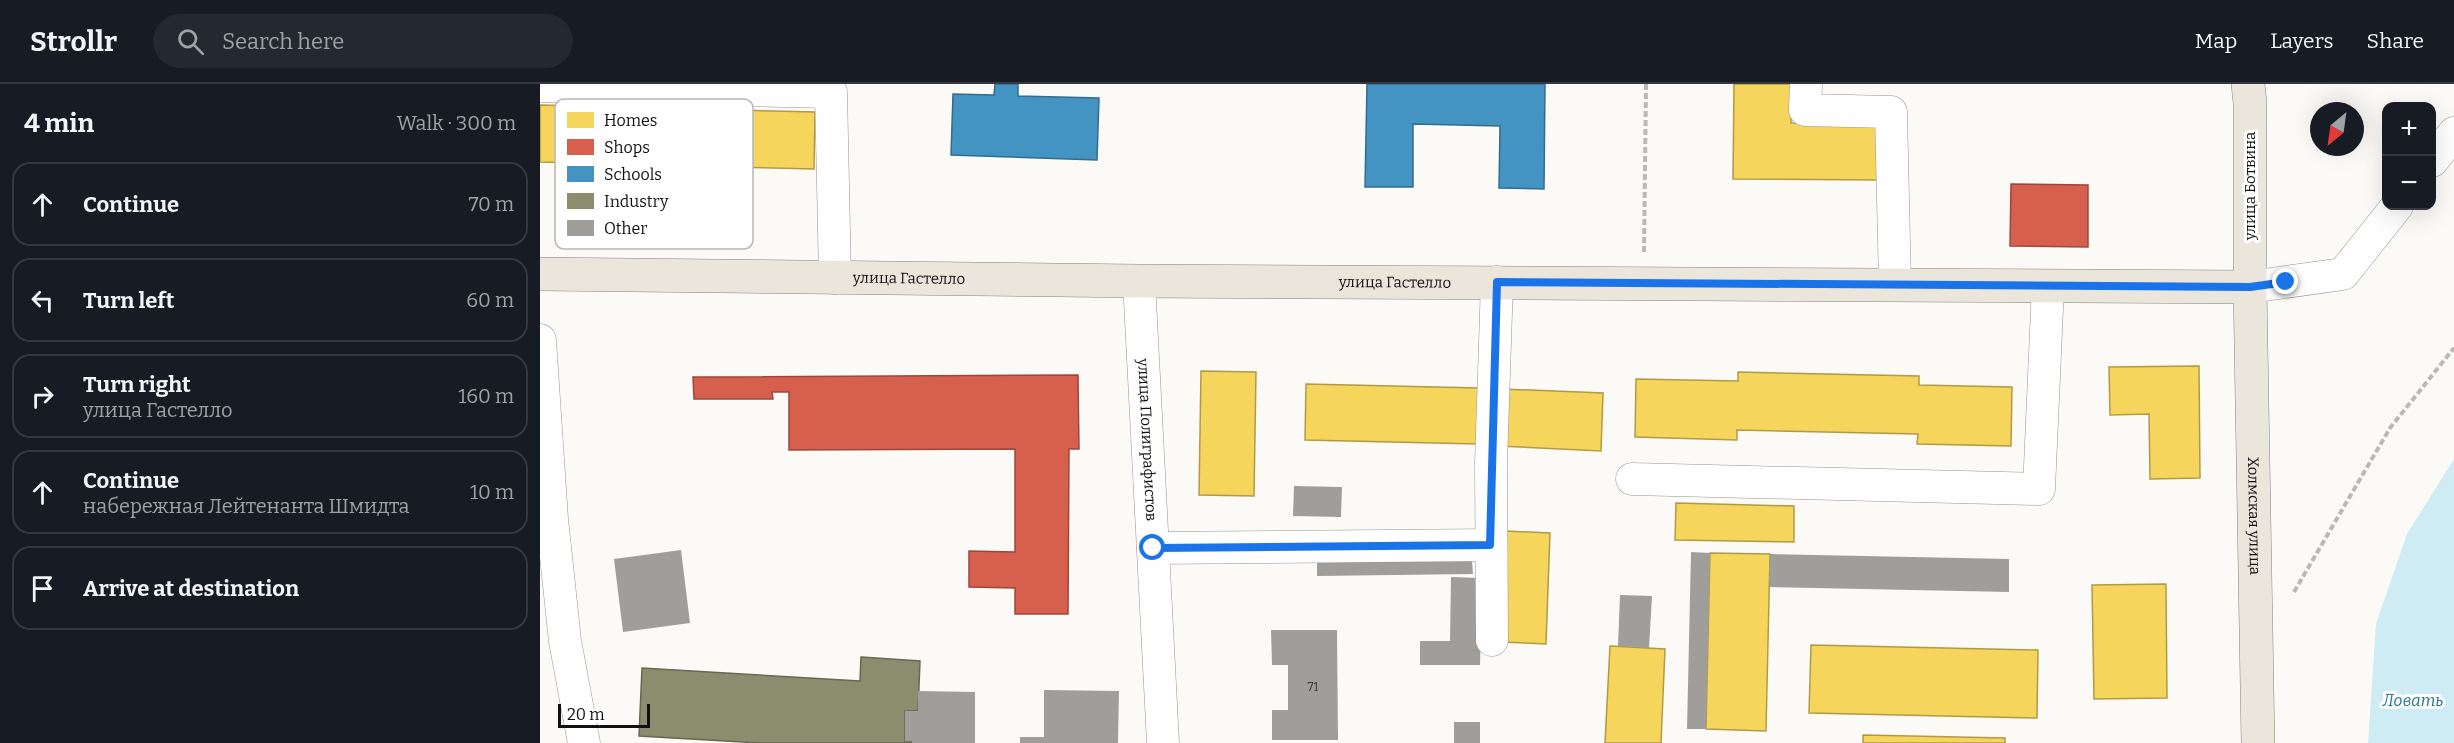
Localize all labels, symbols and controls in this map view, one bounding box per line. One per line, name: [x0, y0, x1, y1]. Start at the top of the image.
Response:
search box: [153, 14, 573, 68]
text: Strollr: [30, 25, 117, 58]
icon: search: [174, 25, 207, 58]
text: Search here: [222, 28, 344, 55]
text: Map: [2195, 28, 2237, 54]
text: Layers: [2270, 28, 2334, 54]
text: Share: [2367, 28, 2424, 54]
legend: [555, 99, 753, 249]
north arrow: [2310, 102, 2364, 156]
map controls: [2382, 102, 2436, 210]
button: +: [2382, 102, 2436, 156]
text: 4 min: [24, 108, 94, 139]
text: Walk · 300 m: [397, 111, 516, 135]
text: Homes: [604, 111, 657, 130]
street label: улица Ботвина: [2241, 132, 2259, 241]
text: Shops: [604, 138, 650, 157]
button: −: [2382, 156, 2436, 210]
text: Schools: [604, 165, 662, 184]
icon: ahead: [26, 188, 59, 221]
text: Continue: [83, 191, 179, 218]
text: 70 m: [468, 192, 514, 216]
text: Industry: [604, 192, 669, 211]
text: Other: [604, 219, 647, 238]
route end: [2272, 268, 2298, 294]
street label: улица Гастелло: [852, 269, 965, 288]
street label: улица Гастелло: [1338, 273, 1451, 292]
icon: left: [26, 284, 59, 317]
text: Turn left: [83, 287, 175, 314]
text: 60 m: [466, 288, 514, 312]
street label: улица Полиграфистов: [1134, 357, 1160, 521]
text: Turn right: [83, 371, 191, 398]
icon: right: [26, 380, 59, 413]
text: 160 m: [458, 384, 514, 408]
text: улица Гастелло: [83, 398, 233, 422]
street label: Холмская улица: [2244, 457, 2264, 575]
text: Continue: [83, 467, 179, 494]
icon: ahead: [26, 476, 59, 509]
text: 10 m: [470, 480, 514, 504]
text: набережная Лейтенанта Шмидта: [83, 494, 410, 518]
route start: [1139, 534, 1165, 560]
icon: arrive: [26, 572, 59, 605]
text: Arrive at destination: [83, 575, 299, 602]
house number: 71: [1308, 680, 1319, 694]
water label: Ловать: [2382, 691, 2443, 710]
scale bar: [558, 701, 650, 728]
text: 20 m: [567, 705, 604, 724]

